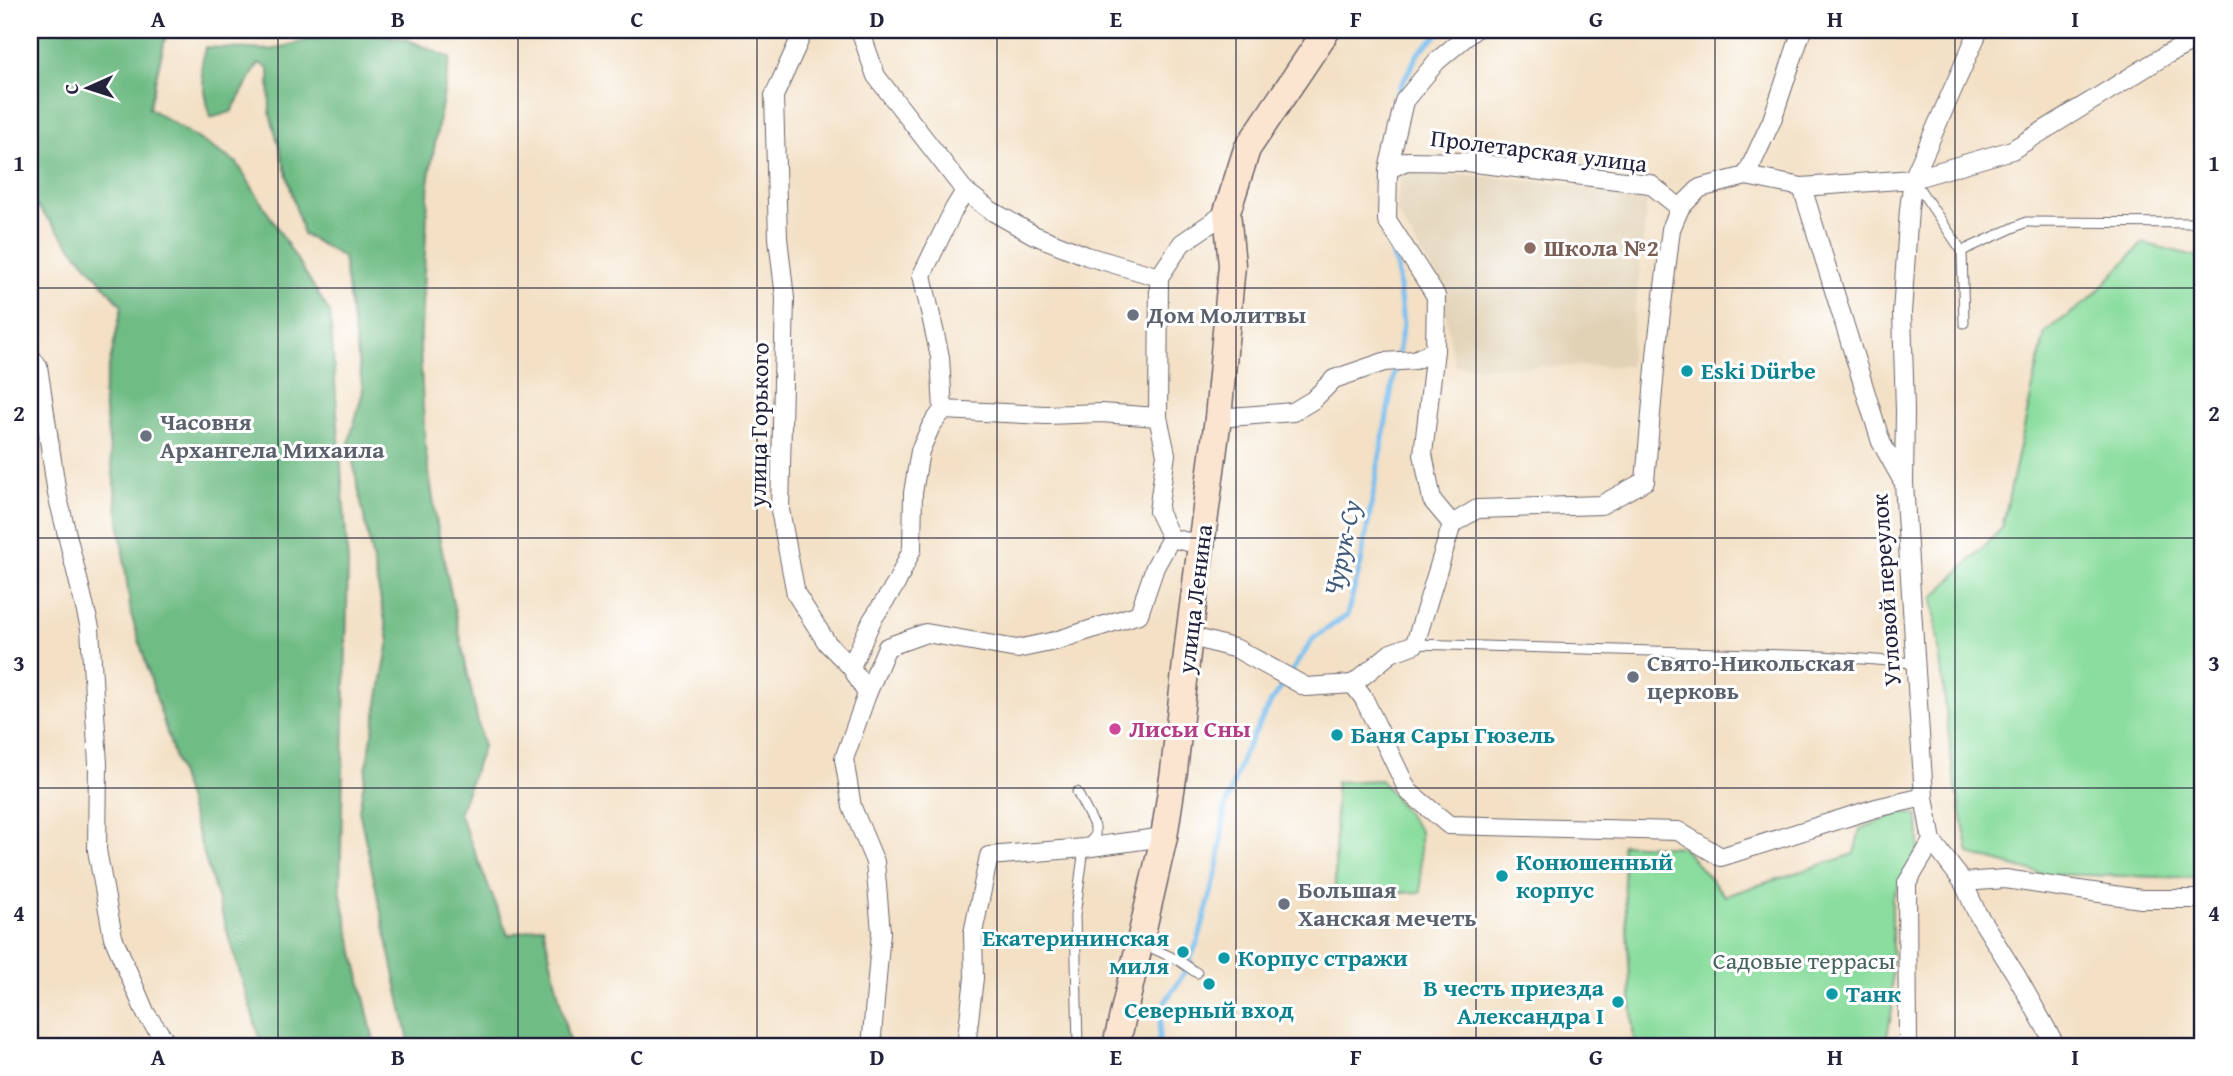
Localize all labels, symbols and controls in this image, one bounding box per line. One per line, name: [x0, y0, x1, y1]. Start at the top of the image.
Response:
text: A: [151, 2, 166, 35]
text: B: [391, 2, 405, 35]
text: C: [630, 2, 644, 35]
text: D: [870, 2, 885, 35]
text: E: [1110, 2, 1122, 35]
text: F: [1350, 2, 1362, 35]
text: G: [1589, 2, 1603, 35]
text: H: [1827, 2, 1843, 35]
text: I: [2071, 2, 2079, 35]
north arrow: [52, 52, 122, 122]
text: С: [57, 83, 85, 95]
street label: Пролетарская улица: [1429, 120, 1650, 181]
text: 1: [13, 146, 25, 179]
text: 1: [2208, 146, 2220, 179]
place label: Школа №2: [1544, 230, 1659, 265]
marker: Школа №2: [1522, 240, 1538, 256]
place label: Дом Молитвы: [1146, 297, 1306, 332]
marker: Дом Молитвы: [1125, 307, 1141, 323]
street label: улица Горького: [740, 342, 777, 509]
place label: Eski Dürbe: [1701, 353, 1816, 388]
marker: Eski Dürbe: [1679, 363, 1695, 379]
text: 2: [13, 396, 25, 429]
text: 2: [2208, 396, 2220, 429]
place label: Часовня Архангела Михаила: [160, 404, 385, 467]
marker: Часовня Архангела Михаила: [138, 428, 154, 444]
street label: Угловой переулок: [1861, 492, 1910, 688]
water label: Чурук-Су: [1312, 496, 1371, 599]
street label: улица Ленина: [1168, 522, 1221, 677]
place label: Свято-Никольская церковь: [1647, 645, 1855, 708]
text: 3: [13, 646, 25, 679]
text: 3: [2208, 646, 2220, 679]
marker: Свято-Никольская церковь: [1625, 669, 1641, 685]
place label: Лисьи Сны: [1129, 711, 1251, 746]
place label: Баня Сары Гюзель: [1351, 717, 1555, 752]
marker: Лисьи Сны: [1107, 721, 1123, 737]
marker: Баня Сары Гюзель: [1329, 727, 1345, 743]
place label: Конюшенный корпус: [1516, 844, 1673, 907]
marker: Конюшенный корпус: [1494, 868, 1510, 884]
place label: Большая Ханская мечеть: [1298, 872, 1477, 935]
text: 4: [13, 896, 25, 929]
marker: Большая Ханская мечеть: [1276, 896, 1292, 912]
text: 4: [2208, 896, 2220, 929]
place label: Екатерининская миля: [982, 920, 1169, 983]
place label: Корпус стражи: [1238, 940, 1408, 975]
park label: Садовые террасы: [1713, 943, 1895, 978]
marker: Екатерининская миля: [1175, 944, 1191, 960]
marker: Корпус стражи: [1216, 950, 1232, 966]
place label: В честь приезда Александра I: [1423, 970, 1605, 1033]
marker: Северный вход: [1201, 976, 1217, 992]
place label: Танк: [1846, 976, 1901, 1011]
marker: Танк: [1824, 986, 1840, 1002]
place label: Северный вход: [1124, 992, 1294, 1027]
marker: В честь приезда Александра I: [1610, 994, 1626, 1010]
text: A: [151, 1040, 166, 1073]
text: B: [391, 1040, 405, 1073]
text: C: [630, 1040, 644, 1073]
text: D: [870, 1040, 885, 1073]
text: E: [1110, 1040, 1122, 1073]
text: F: [1350, 1040, 1362, 1073]
text: G: [1589, 1040, 1603, 1073]
text: H: [1827, 1040, 1843, 1073]
text: I: [2071, 1040, 2079, 1073]

